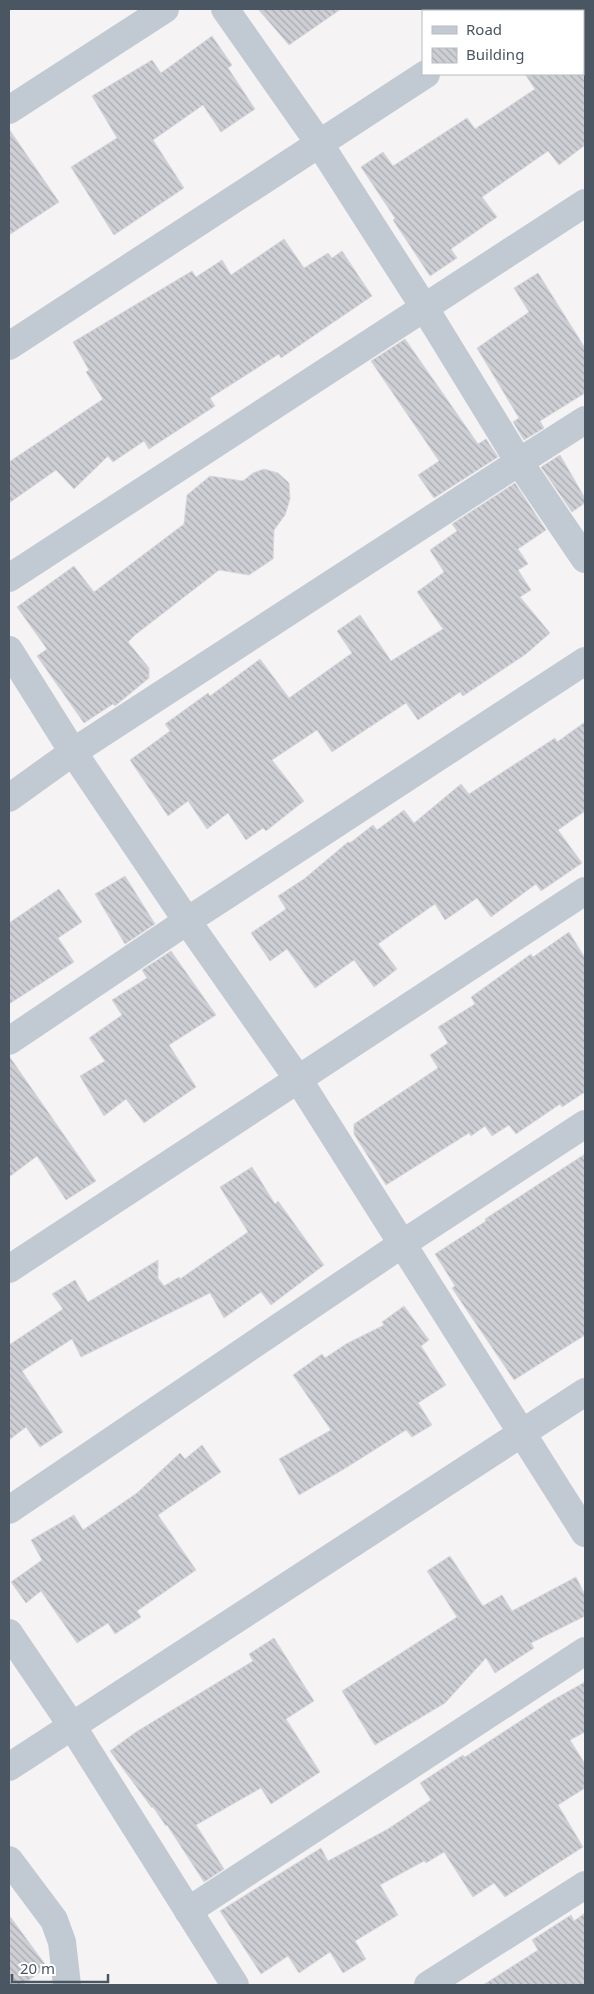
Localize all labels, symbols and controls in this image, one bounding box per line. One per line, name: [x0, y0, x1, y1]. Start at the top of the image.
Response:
legend: [422, 10, 584, 75]
text: Road: [466, 19, 502, 39]
text: Building: [466, 44, 524, 64]
scale bar: [12, 1952, 109, 1984]
text: 20 m: [20, 1958, 55, 1978]

